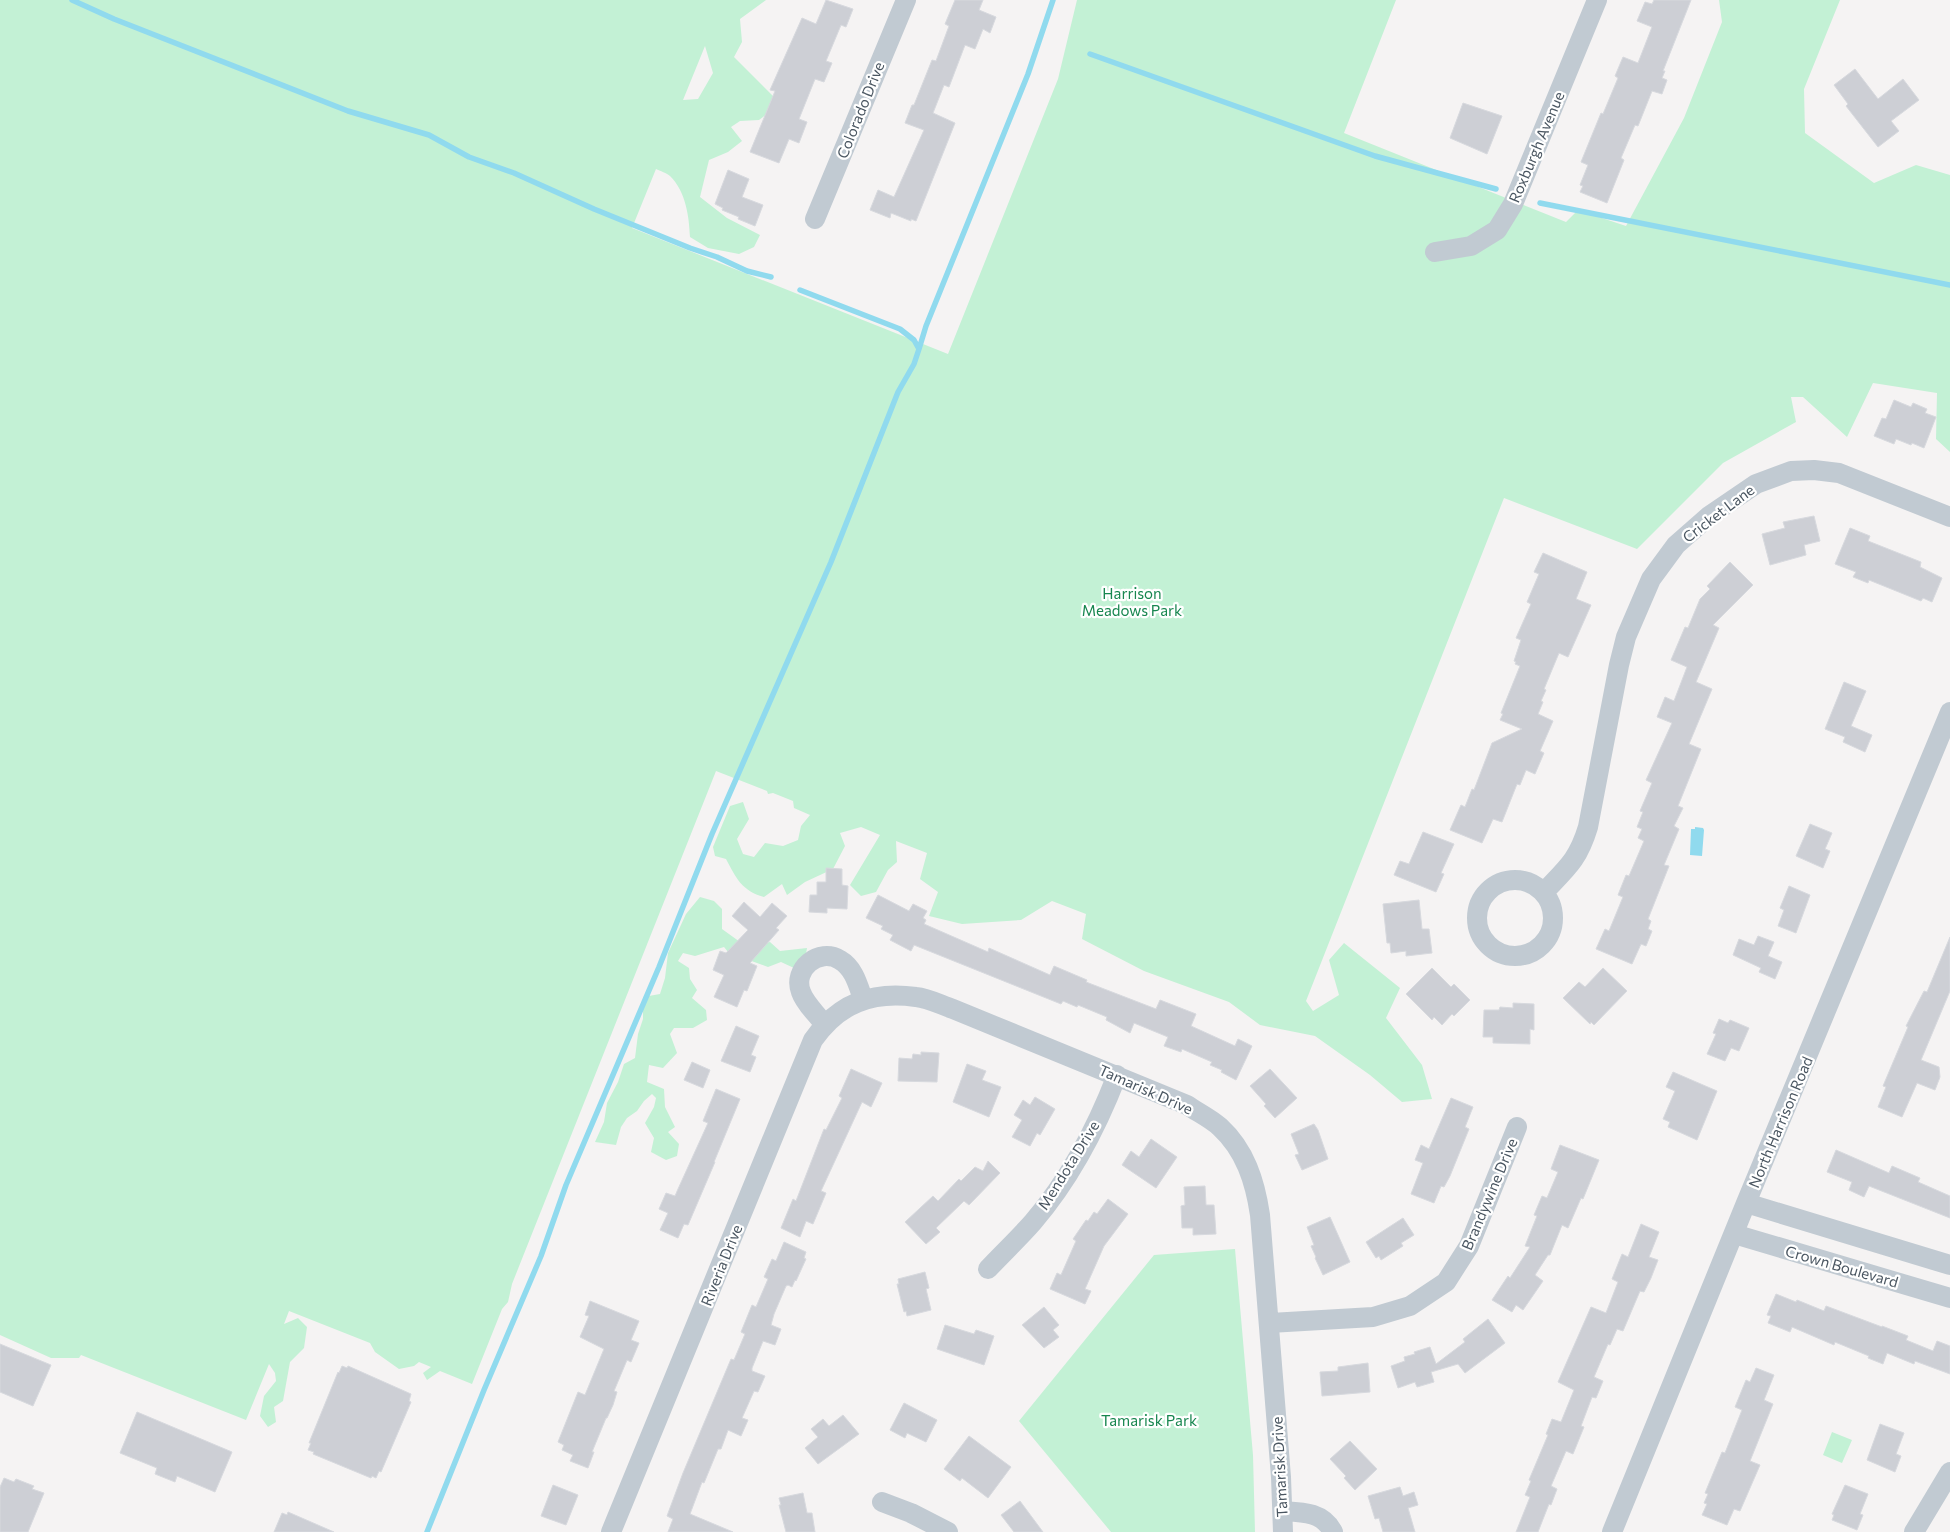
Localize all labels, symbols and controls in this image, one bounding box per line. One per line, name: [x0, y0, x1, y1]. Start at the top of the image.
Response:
street label: Colorado Drive: [832, 59, 888, 161]
street label: Roxburgh Avenue: [1504, 89, 1568, 205]
street label: Cricket Lane: [1679, 480, 1757, 546]
park label: Harrison Meadows Park: [1082, 584, 1182, 619]
street label: North Harrison Road: [1744, 1054, 1816, 1190]
street label: Tamarisk Drive: [1096, 1060, 1196, 1118]
street label: Mendota Drive: [1033, 1117, 1103, 1213]
street label: Brandywine Drive: [1457, 1135, 1521, 1253]
street label: Riveria Drive: [697, 1222, 745, 1308]
street label: Crown Boulevard: [1784, 1241, 1900, 1291]
park label: Tamarisk Park: [1101, 1411, 1197, 1429]
street label: Tamarisk Drive: [1267, 1416, 1291, 1518]

